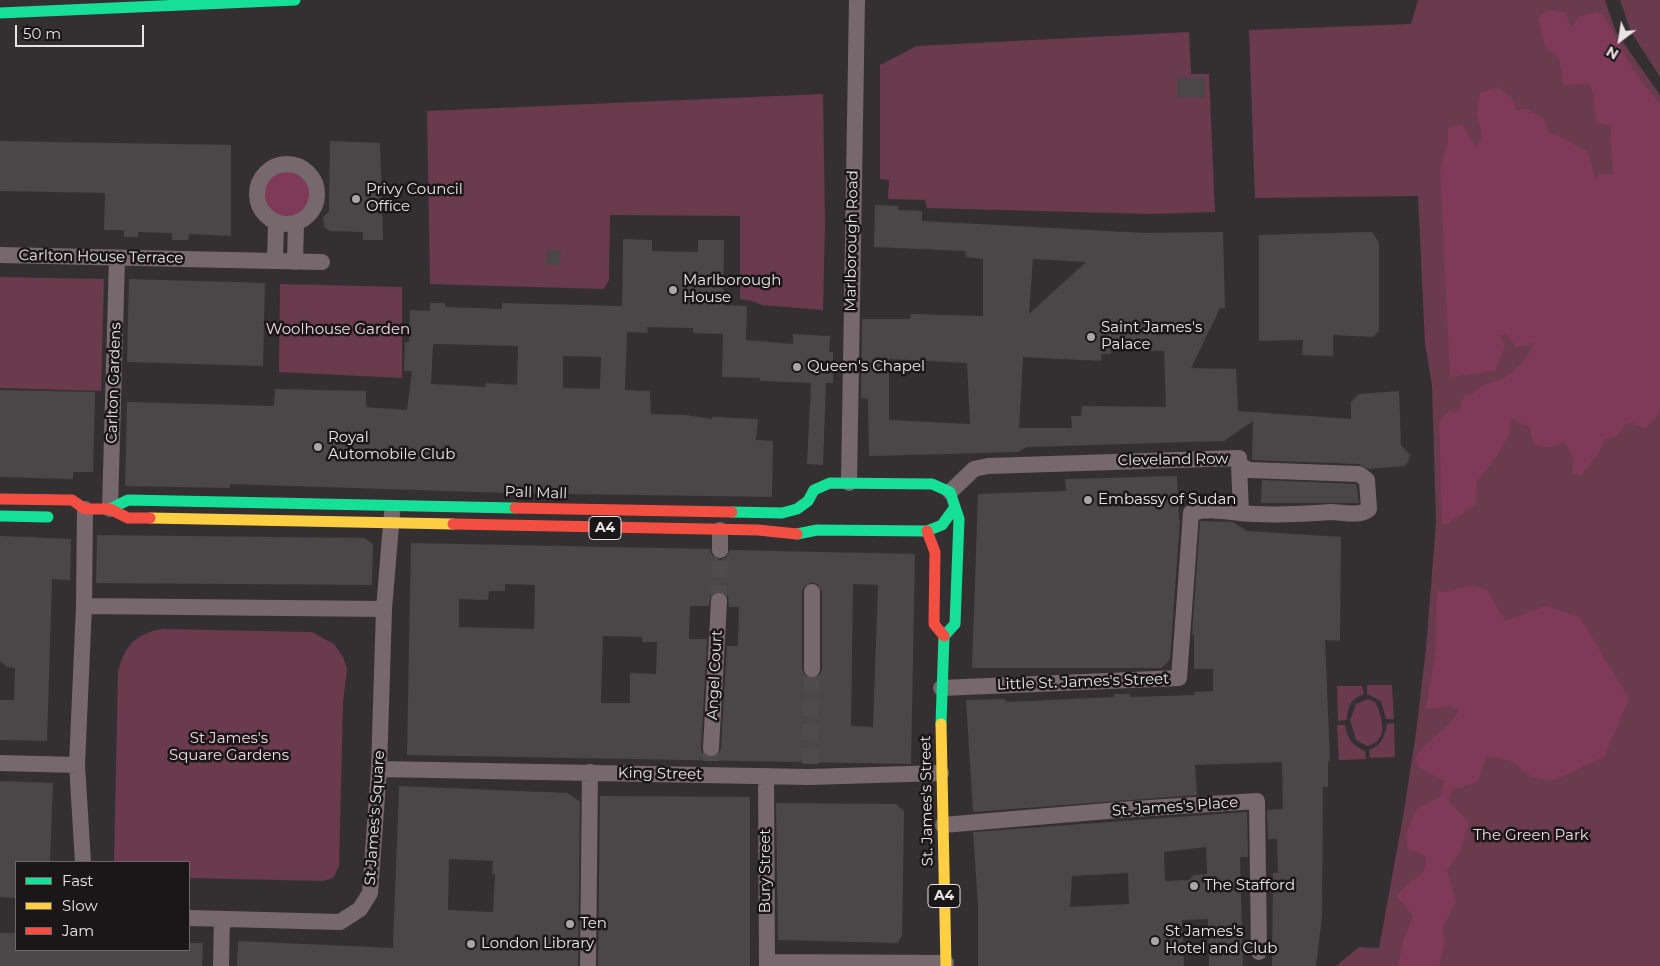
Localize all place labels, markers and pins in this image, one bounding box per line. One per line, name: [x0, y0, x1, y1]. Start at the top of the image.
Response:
place label: Privy Council Office: [366, 181, 463, 216]
marker: Privy Council Office: [350, 193, 362, 205]
place label: Marlborough House: [683, 272, 781, 307]
marker: Marlborough House: [667, 284, 679, 296]
place label: Saint James's Palace: [1101, 319, 1202, 354]
marker: Saint James's Palace: [1085, 331, 1097, 343]
place label: Queen's Chapel: [807, 358, 925, 376]
marker: Queen's Chapel: [791, 361, 803, 373]
place label: Royal Automobile Club: [328, 429, 455, 464]
marker: Royal Automobile Club: [312, 441, 324, 453]
place label: Embassy of Sudan: [1098, 491, 1237, 509]
marker: Embassy of Sudan: [1082, 494, 1094, 506]
place label: The Stafford: [1204, 877, 1295, 895]
marker: The Stafford: [1188, 880, 1200, 892]
place label: Ten: [580, 915, 607, 933]
marker: Ten: [564, 918, 576, 930]
place label: St James's Hotel and Club: [1165, 923, 1277, 958]
place label: London Library: [481, 935, 594, 953]
marker: St James's Hotel and Club: [1149, 935, 1161, 947]
marker: London Library: [465, 938, 477, 950]

